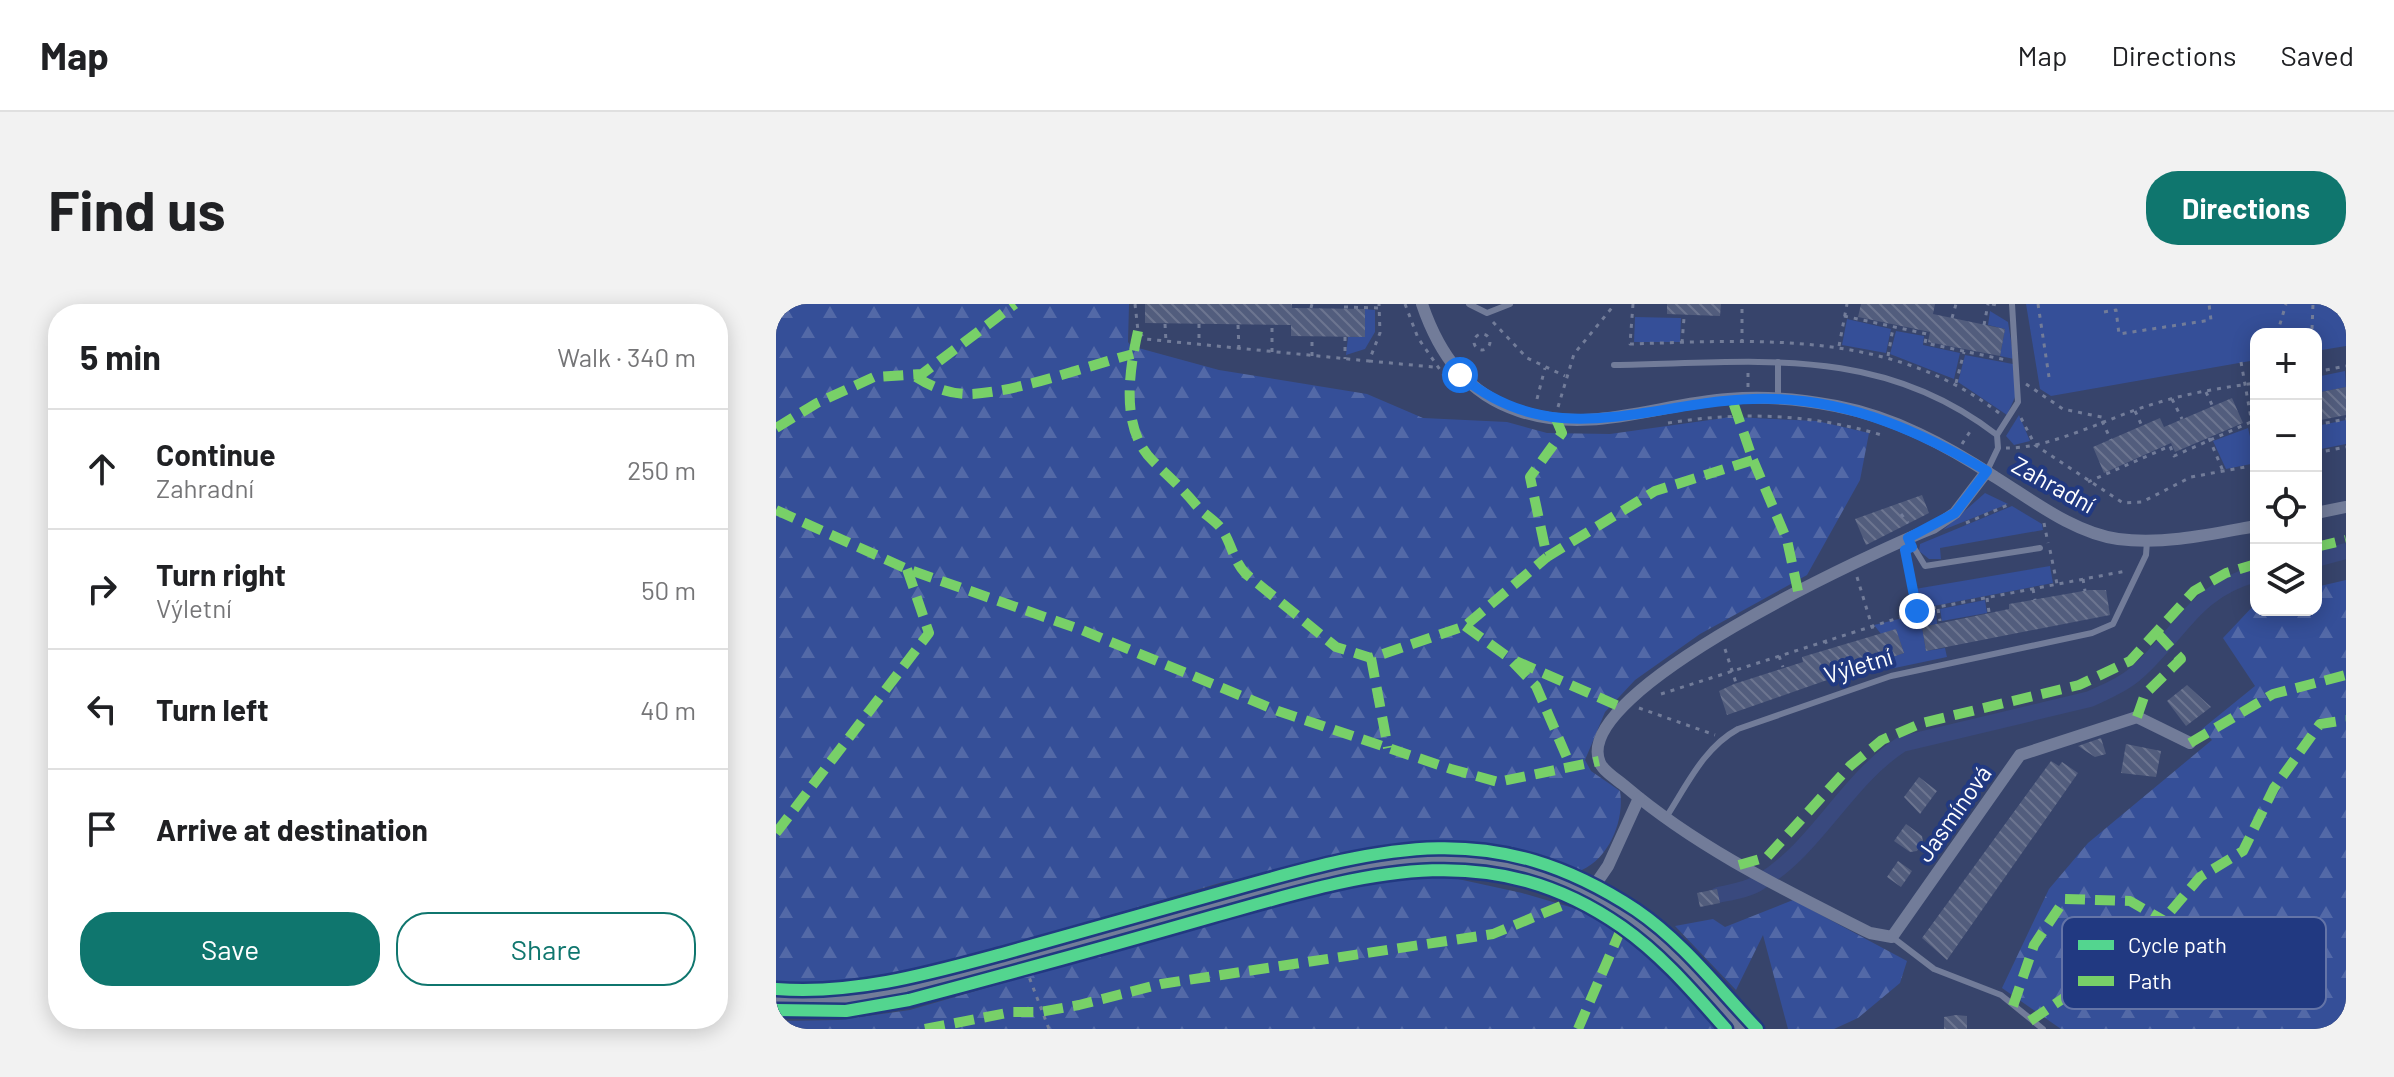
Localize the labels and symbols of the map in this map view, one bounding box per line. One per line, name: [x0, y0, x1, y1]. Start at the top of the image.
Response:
route start: [1442, 357, 1478, 393]
street label: Zahradní: [2007, 449, 2101, 519]
route end: [1899, 593, 1935, 629]
street label: Výletní: [1820, 641, 1896, 689]
street label: Jasmínová: [1909, 759, 1997, 867]
legend: [2062, 917, 2326, 1009]
text: Cycle path: [2128, 931, 2227, 957]
text: Path: [2128, 967, 2172, 993]

